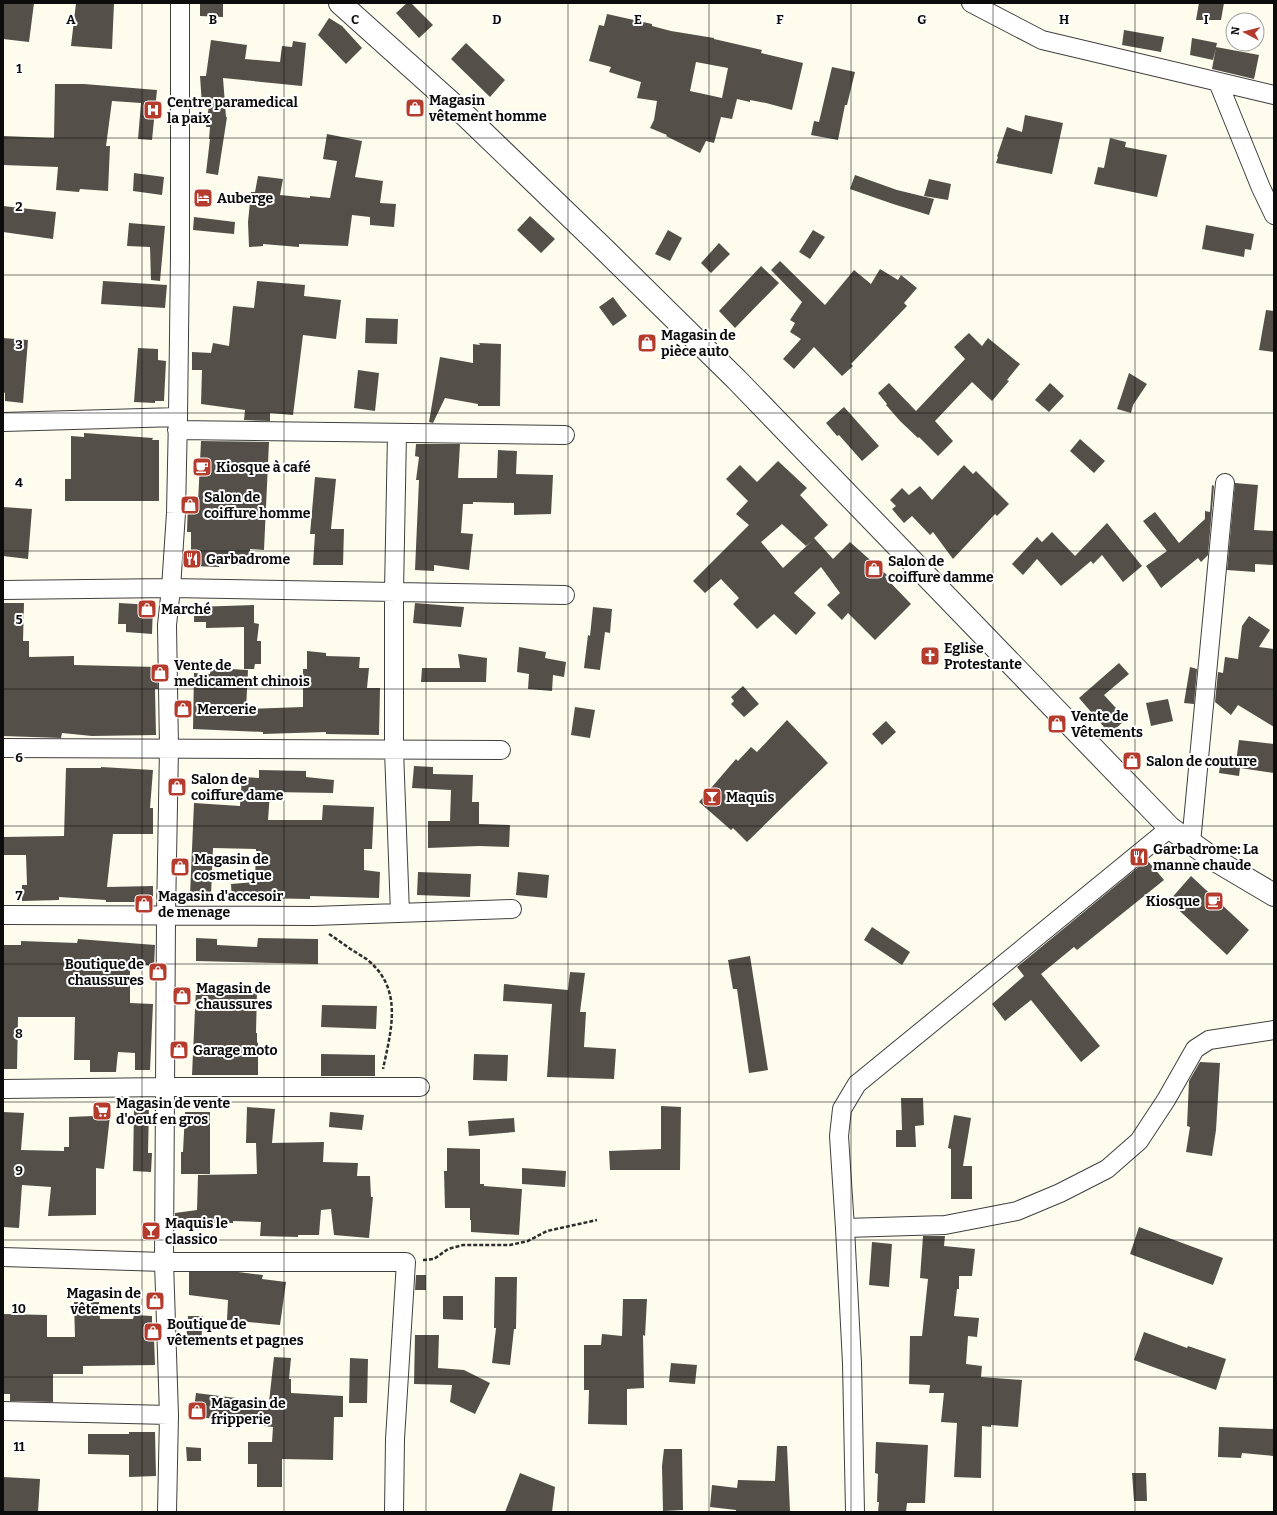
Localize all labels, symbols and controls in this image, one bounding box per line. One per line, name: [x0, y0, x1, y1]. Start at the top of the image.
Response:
text: A: [66, 12, 76, 27]
text: B: [209, 12, 217, 27]
text: C: [351, 12, 359, 27]
text: D: [492, 12, 502, 27]
text: E: [634, 12, 642, 27]
text: F: [776, 12, 784, 27]
text: G: [917, 12, 927, 27]
text: H: [1059, 12, 1069, 27]
text: I: [1204, 12, 1209, 27]
north arrow: [1225, 12, 1265, 52]
text: N: [1229, 25, 1243, 36]
text: 1: [16, 61, 22, 76]
place label: Magasin vêtement homme: [428, 92, 547, 125]
place label: Centre paramedical la paix: [167, 94, 299, 127]
shop icon: Magasin vêtement homme: [404, 97, 426, 119]
hospital icon: Centre paramedical la paix: [142, 99, 164, 121]
hotel icon: Auberge: [192, 187, 214, 209]
place label: Auberge: [217, 190, 274, 207]
text: 2: [15, 199, 23, 214]
place label: Magasin de pièce auto: [661, 327, 736, 360]
shop icon: Magasin de pièce auto: [636, 332, 658, 354]
text: 3: [15, 337, 23, 352]
cafe icon: Kiosque à café: [191, 456, 213, 478]
place label: Kiosque à café: [216, 459, 311, 476]
text: 4: [15, 475, 23, 490]
place label: Salon de coiffure homme: [204, 489, 311, 522]
shop icon: Salon de coiffure homme: [179, 494, 201, 516]
restaurant icon: Garbadrome: [181, 548, 203, 570]
place label: Garbadrome: [206, 551, 290, 568]
place label: Salon de coiffure damme: [888, 553, 994, 586]
shop icon: Salon de coiffure damme: [863, 558, 885, 580]
shop icon: Marché: [136, 598, 158, 620]
place label: Marché: [161, 601, 211, 618]
text: 5: [15, 612, 23, 627]
place label: Eglise Protestante: [944, 640, 1022, 673]
church icon: Eglise Protestante: [919, 645, 941, 667]
place label: Vente de medicament chinois: [174, 657, 310, 690]
shop icon: Vente de medicament chinois: [149, 662, 171, 684]
shop icon: Mercerie: [172, 698, 194, 720]
place label: Mercerie: [197, 701, 257, 718]
place label: Vente de Vêtements: [1071, 708, 1143, 741]
shop icon: Vente de Vêtements: [1046, 713, 1068, 735]
text: 6: [15, 750, 23, 765]
shop icon: Salon de couture: [1121, 750, 1143, 772]
place label: Salon de couture: [1146, 753, 1257, 770]
place label: Salon de coiffure dame: [191, 771, 284, 804]
shop icon: Salon de coiffure dame: [166, 776, 188, 798]
bar icon: Maquis: [701, 786, 723, 808]
place label: Maquis: [726, 789, 774, 806]
place label: Garbadrome: La manne chaude: [1153, 841, 1259, 874]
restaurant icon: Garbadrome: La manne chaude: [1128, 846, 1150, 868]
place label: Magasin de cosmetique: [194, 851, 272, 884]
shop icon: Magasin de cosmetique: [169, 856, 191, 878]
text: 7: [16, 888, 23, 903]
place label: Magasin d'accesoir de menage: [158, 888, 284, 921]
cafe icon: Kiosque: [1203, 890, 1225, 912]
shop icon: Magasin d'accesoir de menage: [133, 893, 155, 915]
place label: Kiosque: [1146, 893, 1200, 910]
place label: Boutique de chaussures: [65, 956, 144, 989]
shop icon: Boutique de chaussures: [147, 961, 169, 983]
place label: Magasin de chaussures: [196, 980, 272, 1013]
shop icon: Magasin de chaussures: [171, 985, 193, 1007]
text: 8: [15, 1026, 23, 1041]
shop icon: Garage moto: [168, 1039, 190, 1061]
place label: Garage moto: [193, 1042, 278, 1059]
place label: Magasin de vente d'oeuf en gros: [116, 1095, 231, 1128]
supermarket icon: Magasin de vente d'oeuf en gros: [91, 1100, 113, 1122]
text: 9: [15, 1163, 23, 1178]
place label: Maquis le classico: [165, 1215, 228, 1248]
bar icon: Maquis le classico: [140, 1220, 162, 1242]
place label: Magasin de vêtements: [66, 1285, 141, 1318]
shop icon: Magasin de vêtements: [144, 1290, 166, 1312]
text: 10: [12, 1301, 26, 1316]
place label: Boutique de vêtements et pagnes: [166, 1316, 304, 1349]
shop icon: Boutique de vêtements et pagnes: [142, 1321, 164, 1343]
place label: Magasin de fripperie: [211, 1395, 286, 1428]
shop icon: Magasin de fripperie: [186, 1400, 208, 1422]
text: 11: [13, 1439, 25, 1454]

